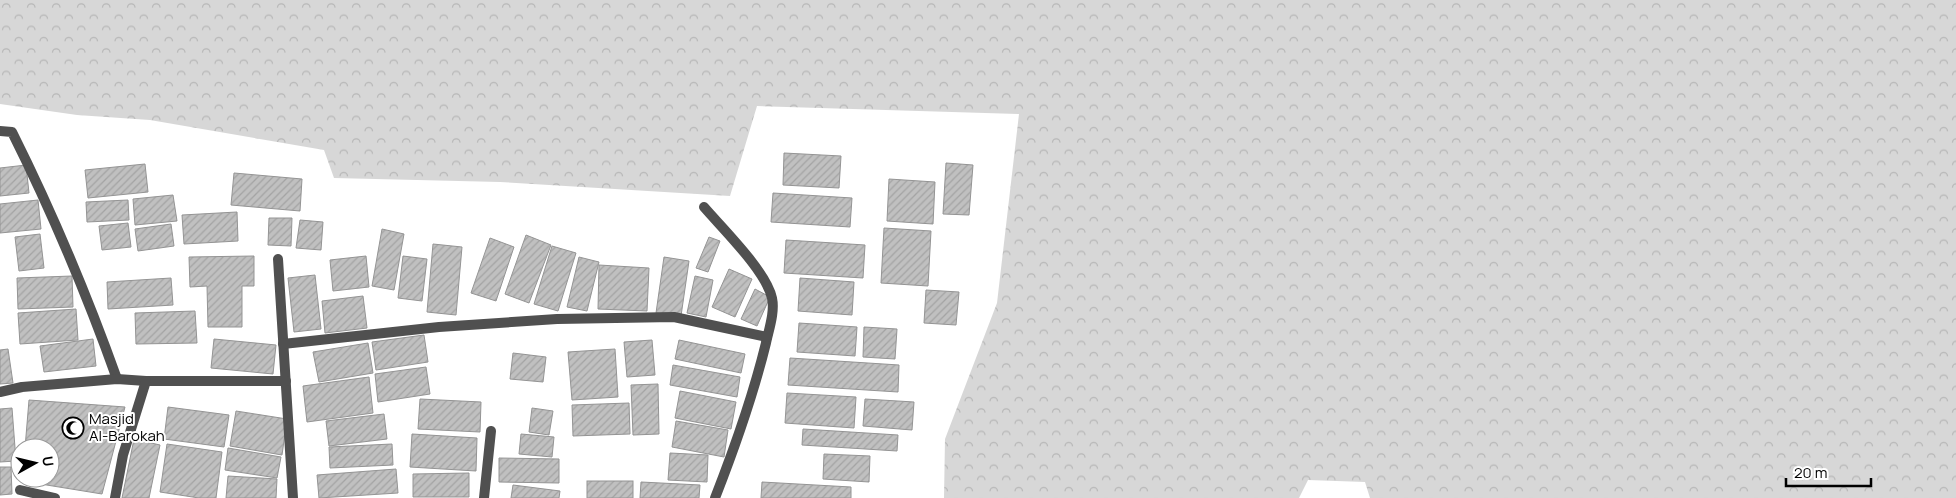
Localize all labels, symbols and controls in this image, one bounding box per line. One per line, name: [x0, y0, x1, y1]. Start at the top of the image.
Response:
place label: Masjid Al-Barokah: [89, 408, 165, 446]
mosque icon: Masjid Al-Barokah: [61, 416, 85, 440]
north arrow: [10, 438, 60, 488]
text: U: [38, 455, 58, 467]
scale bar: [1786, 456, 1871, 488]
text: 20 m: [1794, 462, 1827, 483]

